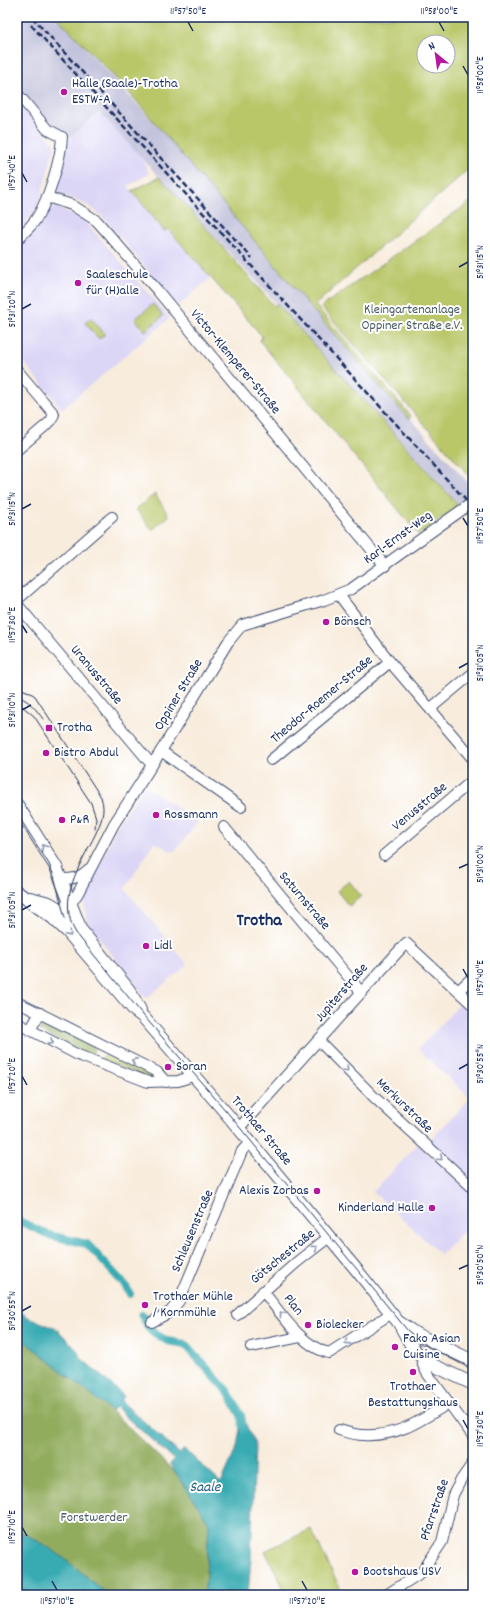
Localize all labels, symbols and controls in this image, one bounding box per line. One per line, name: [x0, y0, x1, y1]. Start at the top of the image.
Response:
text: 11°57'50"E: [170, 5, 207, 19]
text: 11°58'00"E: [420, 5, 458, 19]
north arrow: [416, 34, 456, 74]
text: N: [426, 38, 439, 55]
text: 11°58'00"E: [474, 56, 488, 94]
place label: Halle (Saale)-Trotha ESTW-A: [72, 74, 178, 110]
marker: Halle (Saale)-Trotha ESTW-A: [59, 87, 69, 97]
text: 11°57'40"E: [6, 155, 20, 191]
text: 51°31'15"N: [474, 245, 488, 279]
place label: Saaleschule für (H)alle: [86, 265, 148, 301]
marker: Saaleschule für (H)alle: [73, 278, 83, 288]
text: 51°31'20"N: [6, 290, 20, 327]
park label: Kleingartenanlage Oppiner Straße e.V.: [361, 300, 463, 336]
street label: Victor-Klemperer-Straße: [185, 305, 285, 419]
text: 51°31'15"N: [6, 492, 20, 526]
street label: Karl-Ernst-Weg: [360, 506, 436, 570]
text: 11°57'50"E: [474, 507, 488, 544]
text: 11°57'30"E: [6, 607, 20, 643]
place label: Bönsch: [334, 612, 371, 632]
marker: Bönsch: [321, 617, 331, 627]
street label: Uranusstraße: [65, 641, 127, 709]
text: 51°31'05"N: [474, 644, 488, 682]
street label: Theodor-Roemer-Straße: [267, 651, 377, 749]
street label: Oppiner Straße: [150, 655, 208, 735]
text: 51°31'10"N: [6, 693, 20, 727]
place label: Trotha: [57, 718, 93, 738]
marker: Trotha: [44, 723, 54, 733]
place label: Bistro Abdul: [54, 743, 119, 763]
marker: Bistro Abdul: [41, 748, 51, 758]
street label: Venusstraße: [388, 778, 452, 836]
place label: Rossmann: [164, 805, 218, 825]
place label: P&R: [70, 810, 90, 830]
marker: Rossmann: [151, 810, 161, 820]
marker: P&R: [57, 815, 67, 825]
one-way arrow: [41, 844, 48, 851]
text: 51°31'00"N: [474, 845, 488, 883]
street label: Saturnstraße: [273, 867, 335, 935]
text: 51°31'05"N: [6, 891, 20, 929]
district label: Trotha: [236, 909, 282, 934]
one-way arrow: [65, 929, 72, 937]
place label: Lidl: [154, 936, 173, 956]
marker: Lidl: [141, 941, 151, 951]
street label: Jupiterstraße: [311, 959, 373, 1027]
text: 11°57'40"E: [474, 960, 488, 996]
one-way arrow: [47, 1037, 54, 1044]
text: 51°30'55"N: [474, 1044, 488, 1084]
place label: Soran: [176, 1057, 207, 1077]
text: 11°57'20"E: [6, 1058, 20, 1094]
one-way arrow: [131, 1058, 138, 1066]
marker: Soran: [163, 1062, 173, 1072]
one-way arrow: [341, 1064, 349, 1072]
street label: Merkurstraße: [371, 1074, 437, 1138]
street label: Trothaer Straße: [226, 1092, 296, 1170]
one-way arrow: [435, 1154, 443, 1161]
place label: Alexis Zorbas: [239, 1181, 309, 1201]
marker: Alexis Zorbas: [312, 1186, 322, 1196]
street label: Schleusenstraße: [167, 1187, 219, 1275]
place label: Kinderland Halle: [338, 1198, 424, 1218]
marker: Kinderland Halle: [427, 1203, 437, 1213]
street label: Götschestraße: [246, 1225, 320, 1289]
text: 51°30'50"N: [474, 1245, 488, 1285]
one-way arrow: [310, 1246, 317, 1253]
place label: Trothaer Mühle / Kornmühle: [153, 1287, 233, 1323]
street label: Plan: [278, 1290, 308, 1320]
text: 51°30'55"N: [6, 1291, 20, 1331]
marker: Trothaer Mühle / Kornmühle: [140, 1300, 150, 1310]
one-way arrow: [279, 1311, 286, 1318]
place label: Biolecker: [316, 1315, 364, 1335]
marker: Biolecker: [303, 1320, 313, 1330]
place label: Fako Asian Cuisine: [403, 1329, 460, 1365]
one-way arrow: [344, 1337, 351, 1345]
marker: Fako Asian Cuisine: [390, 1342, 400, 1352]
marker: Trothaer Bestattungshaus: [408, 1367, 418, 1377]
place label: Trothaer Bestattungshaus: [368, 1377, 458, 1413]
text: 11°57'30"E: [474, 1411, 488, 1447]
water label: Saale: [190, 1477, 222, 1499]
street label: Pfarrstraße: [415, 1477, 455, 1543]
park label: Forstwerder: [60, 1508, 128, 1528]
text: 11°57'10"E: [6, 1510, 20, 1544]
place label: Bootshaus USV: [363, 1562, 441, 1582]
marker: Bootshaus USV: [350, 1567, 360, 1577]
text: 11°57'10"E: [40, 1595, 74, 1609]
text: 11°57'20"E: [289, 1595, 325, 1609]

